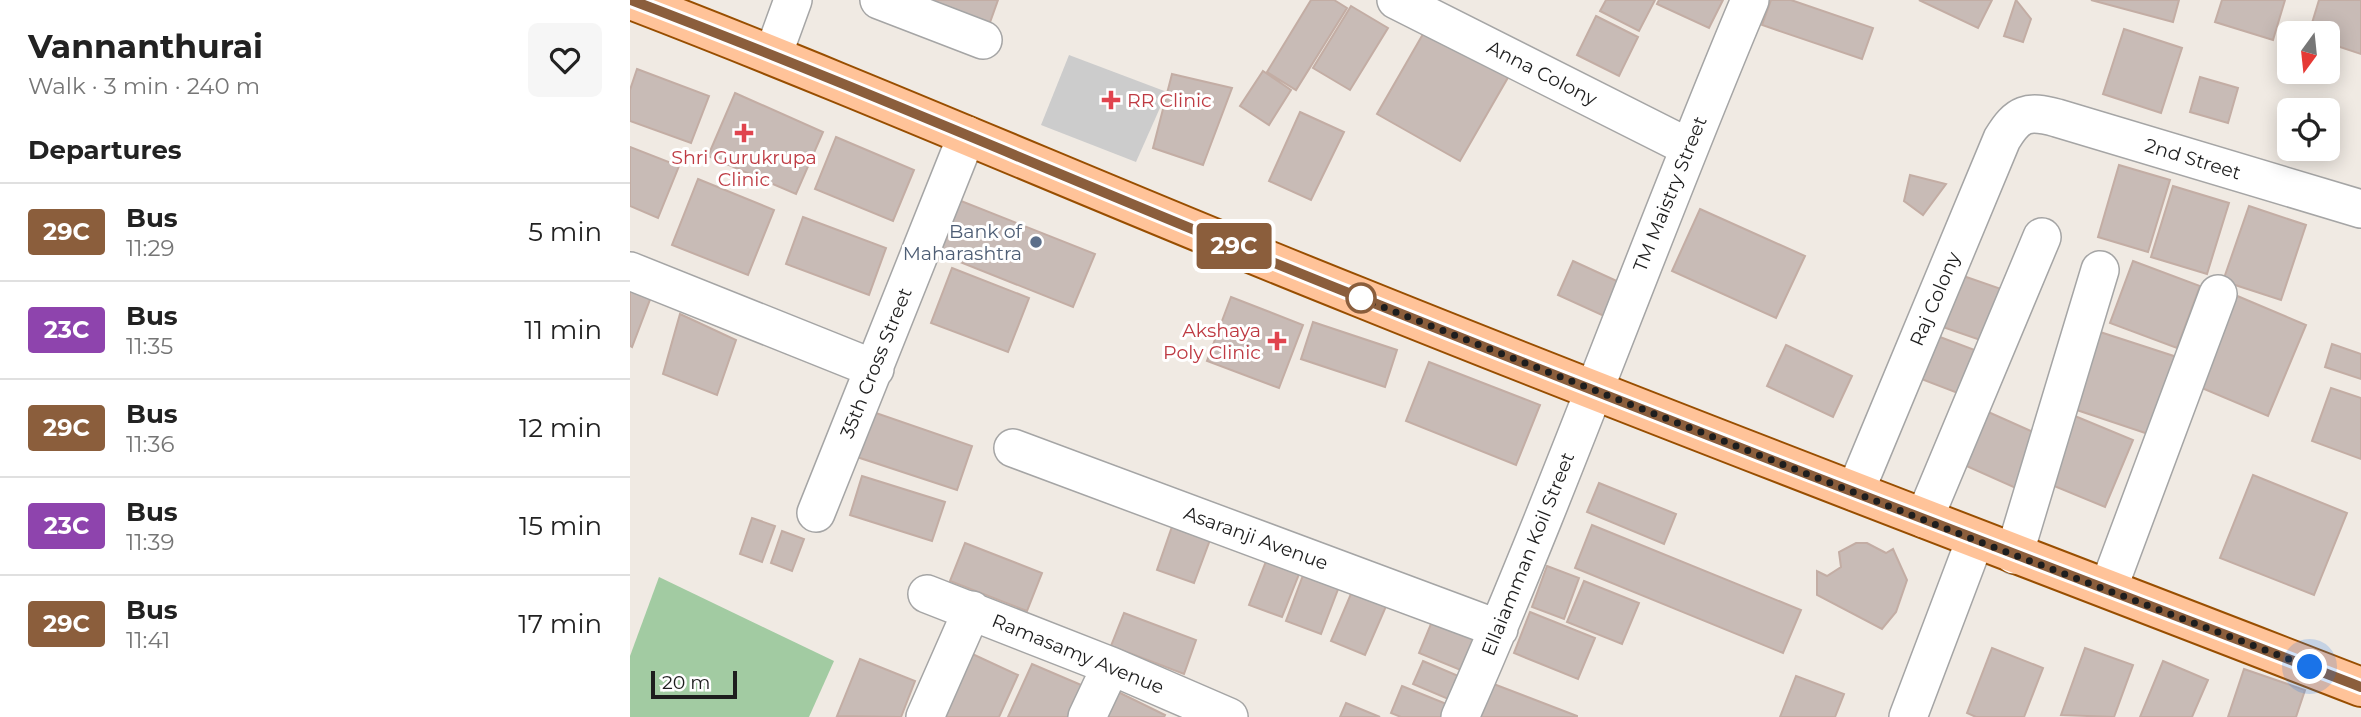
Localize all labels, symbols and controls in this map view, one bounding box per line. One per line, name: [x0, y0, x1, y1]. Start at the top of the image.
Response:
north arrow: [2277, 21, 2340, 84]
map controls: [2277, 21, 2340, 161]
button: heart: [528, 23, 602, 97]
text: Vannanthurai: [28, 26, 263, 66]
street label: Anna Colony: [1483, 35, 1601, 111]
text: Walk · 3 min · 240 m: [28, 72, 260, 100]
place label: RR Clinic: [1127, 89, 1212, 112]
marker: RR Clinic: [1101, 90, 1121, 110]
button: locate: [2277, 98, 2340, 161]
street label: TM Maistry Street: [1628, 113, 1712, 275]
marker: Shri Gurukrupa Clinic: [734, 123, 754, 143]
text: Departures: [28, 134, 182, 166]
street label: 2nd Street: [2142, 134, 2244, 185]
place label: Shri Gurukrupa Clinic: [671, 146, 817, 191]
text: Bus: [126, 202, 178, 234]
text: 5 min: [528, 216, 602, 248]
text: 29C: [43, 217, 90, 246]
place label: Bank of Maharashtra: [903, 220, 1024, 265]
line badge: 29C: [1194, 223, 1274, 269]
text: 29C: [1211, 231, 1257, 260]
text: 11:29: [126, 234, 175, 262]
marker: Bank of Maharashtra: [1028, 234, 1044, 250]
street label: Raj Colony: [1905, 248, 1965, 349]
unlabelled marker: [1346, 283, 1376, 313]
street label: 35th Cross Street: [835, 284, 917, 442]
text: Bus: [126, 300, 178, 332]
text: 11 min: [524, 314, 602, 346]
text: 23C: [44, 315, 89, 344]
place label: Akshaya Poly Clinic: [1163, 319, 1261, 364]
marker: Akshaya Poly Clinic: [1267, 331, 1287, 351]
text: 11:35: [126, 332, 173, 360]
text: Bus: [126, 398, 178, 430]
text: 12 min: [519, 412, 602, 444]
text: 29C: [43, 413, 90, 442]
text: 11:36: [126, 430, 174, 458]
street label: Ellaiamman Koil Street: [1477, 449, 1579, 659]
text: Bus: [126, 496, 178, 528]
street label: Asaranji Avenue: [1181, 501, 1331, 575]
text: 15 min: [519, 510, 602, 542]
text: 23C: [44, 511, 89, 540]
text: 11:39: [126, 528, 174, 556]
text: Bus: [126, 594, 178, 626]
text: 17 min: [518, 608, 602, 640]
text: 29C: [43, 609, 90, 638]
street label: Ramasamy Avenue: [989, 609, 1167, 699]
text: 11:41: [126, 626, 170, 654]
your location: [2292, 649, 2327, 684]
scale bar: [651, 668, 737, 700]
text: 20 m: [662, 671, 710, 694]

